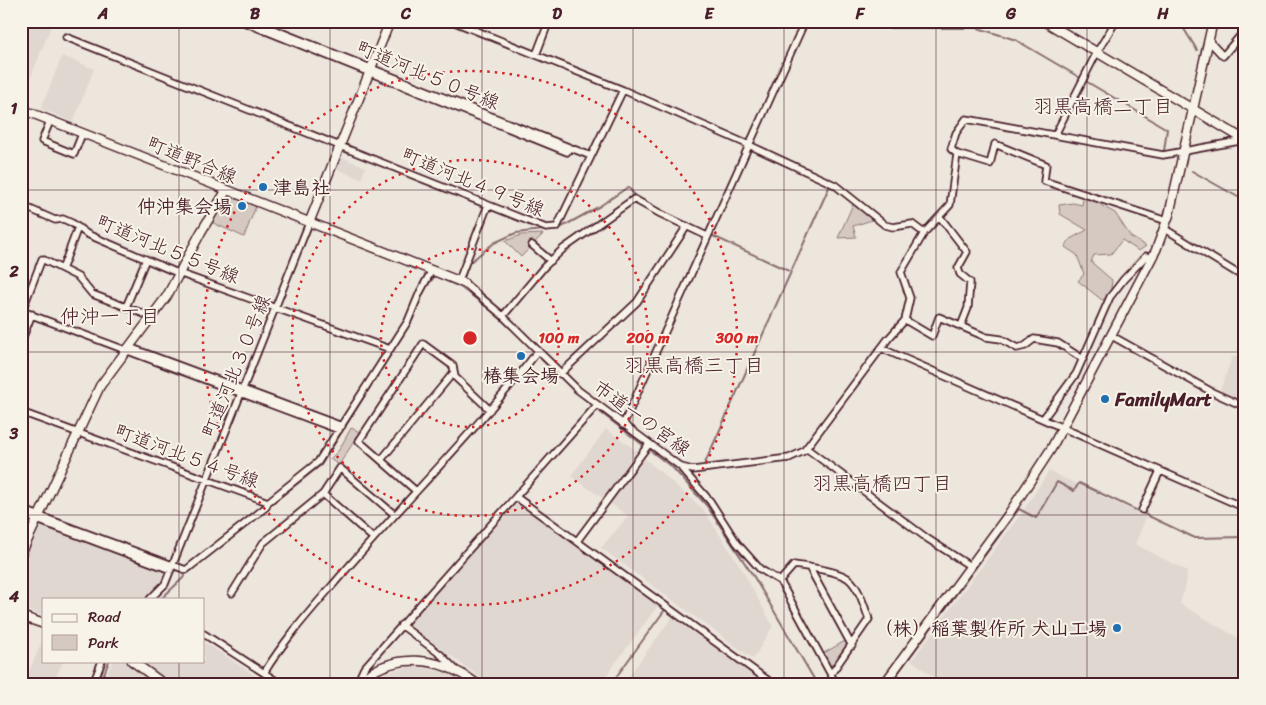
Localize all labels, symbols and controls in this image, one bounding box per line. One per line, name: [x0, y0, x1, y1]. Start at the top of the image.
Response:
text: A: [97, 0, 108, 28]
text: B: [250, 0, 261, 28]
text: C: [400, 0, 412, 28]
text: D: [552, 0, 562, 28]
text: E: [705, 0, 715, 28]
text: F: [855, 0, 866, 28]
text: G: [1005, 0, 1017, 28]
text: H: [1156, 0, 1169, 28]
street label: 町道河北５０号線: [351, 31, 505, 119]
district label: 羽黒高橋二丁目: [1033, 89, 1173, 124]
text: 1: [11, 94, 18, 123]
street label: 町道野合線: [142, 127, 242, 193]
street label: 町道河北４９号線: [396, 138, 550, 226]
place label: 津島社: [273, 171, 330, 204]
marker: 津島社: [257, 181, 269, 193]
place label: 仲沖集会場: [137, 190, 232, 223]
marker: 仲沖集会場: [236, 200, 248, 212]
street label: 町道河北５５号線: [91, 205, 245, 293]
text: 2: [8, 257, 19, 286]
street label: 町道河北３０号線: [192, 289, 280, 443]
district label: 仲沖一丁目: [60, 299, 160, 334]
text: 100 m: [539, 325, 580, 351]
text: 200 m: [625, 325, 670, 351]
text: 300 m: [715, 325, 759, 351]
centre of rings: [461, 329, 479, 347]
district label: 羽黒高橋三丁目: [624, 348, 764, 383]
marker: 椿集会場: [515, 350, 527, 362]
place label: 椿集会場: [483, 359, 559, 392]
street label: 市道一の宮線: [586, 371, 698, 465]
place label: FamilyMart: [1114, 383, 1212, 416]
marker: FamilyMart: [1099, 393, 1111, 405]
street label: 町道河北５４号線: [110, 414, 264, 498]
text: 3: [9, 419, 19, 448]
district label: 羽黒高橋四丁目: [812, 466, 952, 501]
text: 4: [8, 582, 19, 611]
legend: [42, 598, 205, 662]
text: Road: [88, 604, 121, 630]
place label: （株）稲葉製作所 犬山工場: [874, 612, 1107, 645]
marker: （株）稲葉製作所 犬山工場: [1111, 622, 1123, 634]
text: Park: [88, 630, 119, 656]

